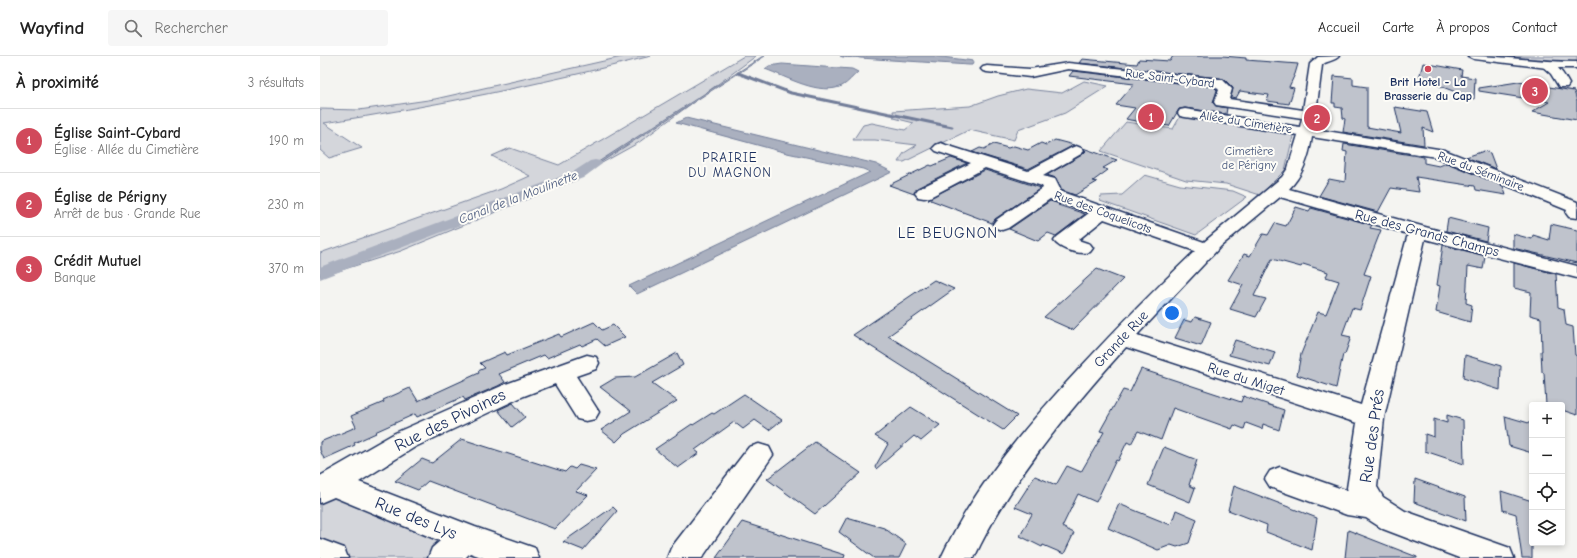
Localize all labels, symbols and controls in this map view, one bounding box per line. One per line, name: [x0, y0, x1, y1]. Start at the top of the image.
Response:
search box: [108, 10, 388, 46]
text: Wayfind: [20, 17, 84, 39]
icon: search: [122, 17, 144, 39]
text: Rechercher: [154, 19, 228, 37]
text: Accueil: [1318, 19, 1360, 36]
text: Carte: [1382, 19, 1414, 36]
text: À propos: [1436, 19, 1490, 36]
text: Contact: [1512, 19, 1557, 36]
marker: Brit Hotel - La Brasserie du Cap: [1423, 64, 1433, 74]
street label: Rue Saint-Cybard: [1125, 66, 1215, 90]
text: À proximité: [16, 73, 99, 92]
text: 3 résultats: [248, 75, 304, 90]
place label: Brit Hotel - La Brasserie du Cap: [1384, 75, 1472, 103]
pin: 3: [1522, 76, 1548, 106]
pin: 1: [1138, 102, 1164, 132]
pin: 2: [1304, 103, 1330, 133]
street label: Allée du Cimetière: [1199, 108, 1293, 136]
text: Église Saint-Cybard: [54, 124, 181, 142]
text: 1: [26, 133, 32, 148]
text: 190 m: [269, 133, 304, 148]
text: Église · Allée du Cimetière: [54, 142, 199, 157]
park label: Cimetière de Périgny: [1222, 144, 1277, 172]
street label: Rue du Séminaire: [1436, 148, 1526, 194]
district label: PRAIRIE DU MAGNON: [688, 150, 772, 180]
water label: Canal de la Moulinette: [456, 167, 580, 227]
text: Église de Périgny: [54, 188, 167, 206]
street label: Rue des Coquelicots: [1052, 188, 1154, 236]
text: 2: [26, 197, 32, 212]
text: 230 m: [268, 197, 304, 212]
text: Arrêt de bus · Grande Rue: [54, 206, 201, 221]
street label: Rue des Grands Champs: [1353, 206, 1501, 260]
district label: LE BEUGNON: [898, 224, 998, 242]
text: Crédit Mutuel: [54, 252, 141, 270]
text: 3: [26, 261, 32, 276]
text: 370 m: [268, 261, 304, 276]
text: Banque: [54, 270, 96, 285]
your location: [1162, 303, 1182, 323]
street label: Grande Rue: [1090, 307, 1152, 371]
street label: Rue du Miget: [1205, 359, 1288, 400]
street label: Rue des Pivoines: [391, 385, 509, 455]
street label: Rue des Prés: [1356, 388, 1388, 484]
map controls: [1529, 402, 1565, 546]
button: +: [1529, 402, 1565, 438]
button: −: [1529, 438, 1565, 474]
button: locate: [1529, 474, 1565, 510]
street label: Rue des Lys: [372, 493, 460, 543]
button: layers: [1529, 510, 1565, 546]

